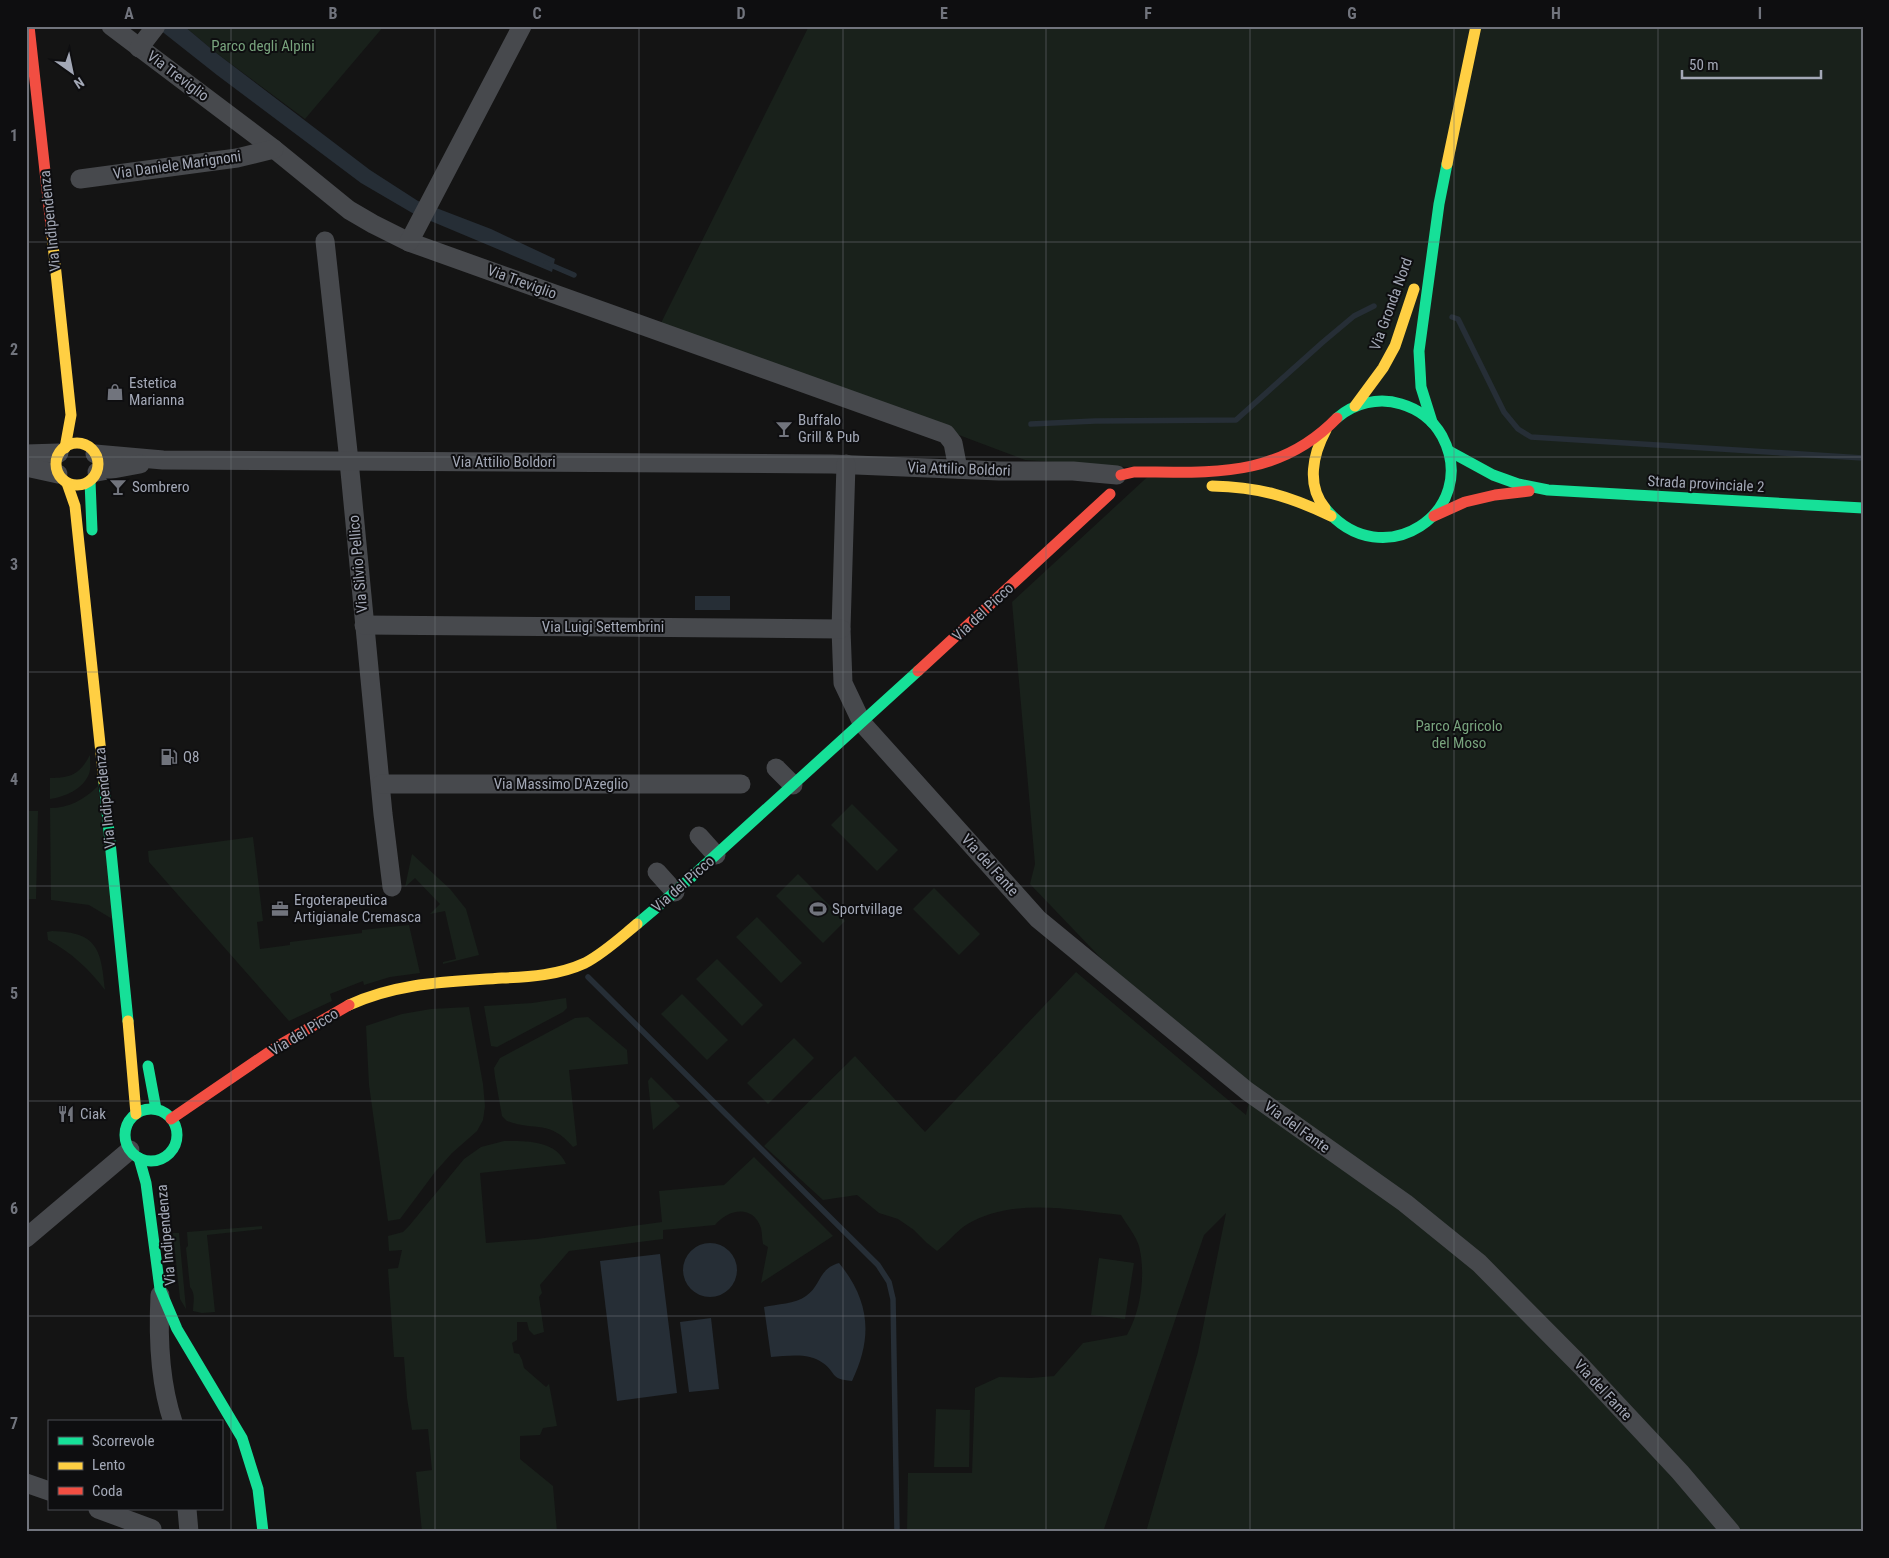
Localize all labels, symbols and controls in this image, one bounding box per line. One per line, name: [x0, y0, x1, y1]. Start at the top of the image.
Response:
text: A: [124, 4, 134, 23]
text: B: [329, 4, 338, 23]
text: C: [532, 4, 542, 23]
text: D: [736, 4, 746, 23]
text: E: [940, 4, 948, 23]
text: F: [1144, 4, 1152, 23]
text: G: [1347, 4, 1357, 23]
text: H: [1551, 4, 1561, 23]
text: I: [1758, 4, 1762, 23]
park label: Parco degli Alpini: [211, 37, 315, 55]
street label: Via Treviglio: [144, 47, 212, 105]
north arrow: [48, 48, 98, 98]
scale bar: [1682, 48, 1820, 80]
text: 50 m: [1689, 56, 1719, 74]
text: N: [71, 74, 87, 92]
text: 1: [10, 126, 18, 145]
street label: Via Daniele Marignoni: [112, 147, 242, 183]
street label: Via Indipendenza: [36, 170, 64, 272]
street label: Via Gronda Nord: [1366, 255, 1416, 353]
street label: Via Treviglio: [485, 261, 559, 303]
text: 2: [10, 340, 18, 359]
place label: Estetica Marianna: [129, 374, 184, 409]
shop icon: Estetica Marianna: [105, 382, 125, 402]
place label: Buffalo Grill & Pub: [798, 411, 860, 446]
bar icon: Buffalo Grill & Pub: [774, 419, 794, 439]
street label: Via Attilio Boldori: [452, 453, 556, 471]
street label: Via Attilio Boldori: [907, 458, 1011, 480]
street label: Strada provinciale 2: [1647, 472, 1765, 496]
bar icon: Sombrero: [108, 477, 128, 497]
place label: Sombrero: [132, 478, 189, 496]
street label: Via Silvio Pellico: [345, 514, 371, 614]
text: 3: [10, 555, 18, 574]
street label: Via del Picco: [949, 579, 1017, 645]
street label: Via Luigi Settembrini: [542, 618, 664, 636]
park label: Parco Agricolo del Moso: [1415, 717, 1503, 752]
street label: Via Indipendenza: [91, 747, 119, 849]
fuel station icon: Q8: [159, 747, 179, 767]
place label: Q8: [183, 748, 199, 766]
text: 4: [10, 770, 18, 789]
street label: Via Massimo D'Azeglio: [494, 775, 628, 793]
street label: Via del Fante: [958, 830, 1022, 900]
street label: Via del Picco: [648, 852, 718, 916]
place label: Ergoterapeutica Artigianale Cremasca: [294, 891, 421, 926]
office icon: Ergoterapeutica Artigianale Cremasca: [270, 899, 290, 919]
sports icon: Sportvillage: [808, 899, 828, 919]
place label: Sportvillage: [832, 900, 902, 918]
text: 5: [10, 984, 18, 1003]
street label: Via del Picco: [266, 1004, 342, 1060]
street label: Via del Fante: [1261, 1097, 1333, 1157]
restaurant icon: Ciak: [56, 1104, 76, 1124]
place label: Ciak: [80, 1105, 106, 1123]
street label: Via Indipendenza: [153, 1184, 179, 1286]
text: 6: [10, 1199, 18, 1218]
street label: Via del Fante: [1570, 1356, 1636, 1424]
text: 7: [10, 1414, 18, 1433]
legend: [48, 1420, 222, 1510]
text: Scorrevole: [92, 1432, 154, 1450]
text: Lento: [92, 1456, 125, 1474]
text: Coda: [92, 1482, 123, 1500]

